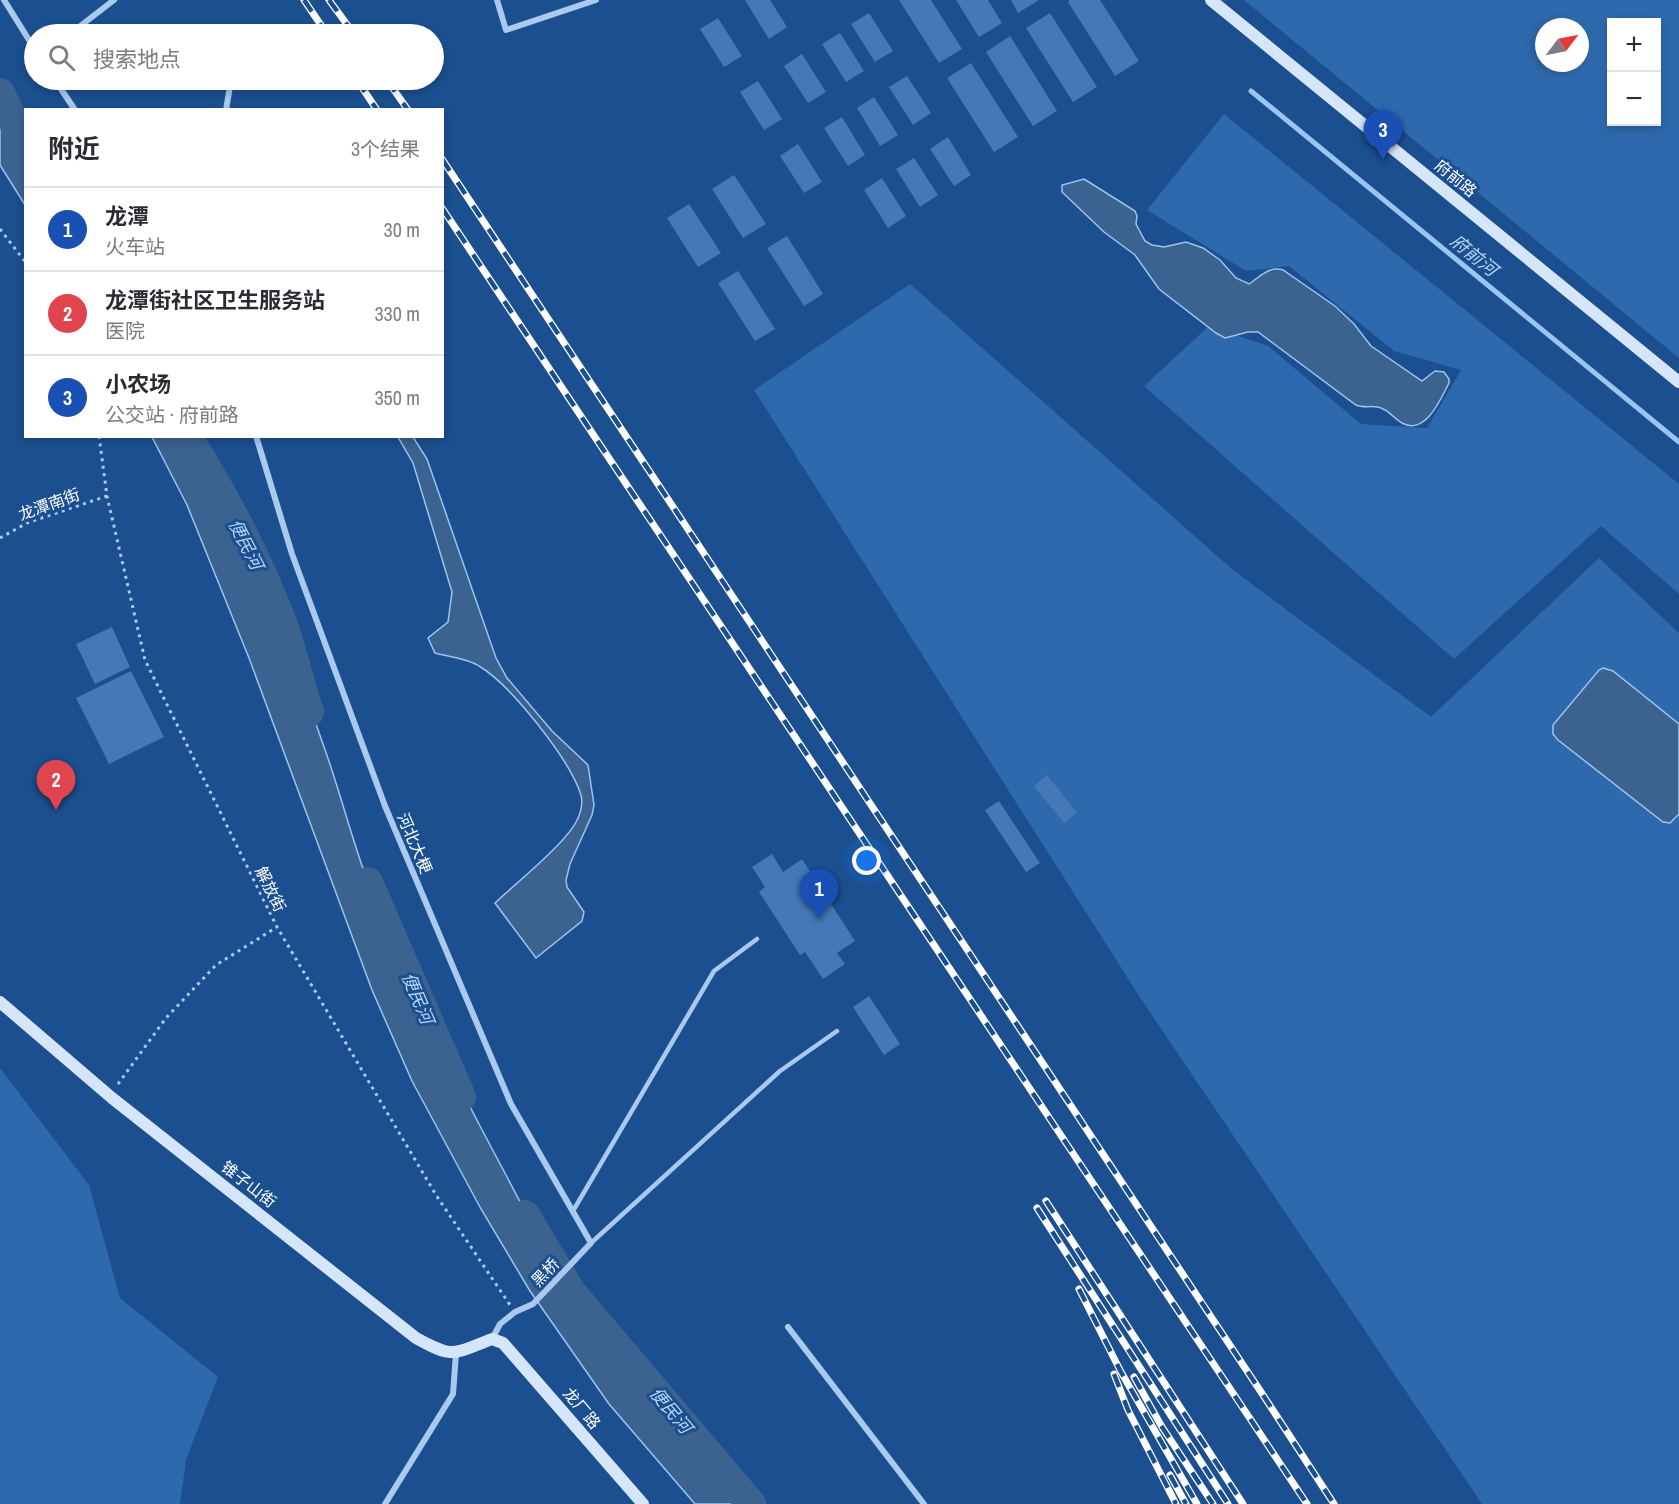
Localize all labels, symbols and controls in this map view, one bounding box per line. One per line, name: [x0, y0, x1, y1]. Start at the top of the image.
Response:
north arrow: [1535, 18, 1589, 72]
map controls: [1607, 18, 1661, 126]
button: +: [1607, 18, 1661, 72]
search box: [24, 24, 444, 90]
icon: search: [45, 41, 78, 74]
text: 搜索地点: [93, 44, 181, 74]
button: −: [1607, 72, 1661, 126]
pin: 3: [1364, 110, 1402, 160]
text: 附近: [48, 131, 100, 166]
text: 3个结果: [351, 135, 420, 162]
street label: 府前路: [1430, 154, 1482, 202]
text: 龙潭: [105, 201, 149, 231]
text: 1: [63, 216, 72, 243]
text: 30 m: [384, 216, 420, 243]
water label: 府前河: [1445, 228, 1505, 284]
text: 火车站: [105, 233, 165, 260]
text: 龙潭街社区卫生服务站: [105, 285, 325, 315]
text: 2: [63, 300, 72, 327]
text: 330 m: [374, 300, 420, 327]
text: 医院: [105, 317, 145, 344]
text: 小农场: [105, 369, 171, 399]
text: 3: [63, 384, 72, 411]
text: 350 m: [374, 384, 420, 411]
text: 公交站 · 府前路: [105, 401, 239, 428]
street label: 龙潭南街: [15, 483, 83, 525]
water label: 便民河: [223, 514, 271, 576]
pin: 2: [36, 760, 76, 810]
street label: 河北大梗: [392, 809, 438, 877]
your location: [852, 846, 881, 875]
street label: 解放街: [251, 863, 291, 915]
pin: 1: [800, 870, 838, 919]
water label: 便民河: [396, 968, 441, 1030]
street label: 锥子山街: [217, 1156, 281, 1212]
street label: 黑桥: [526, 1253, 564, 1291]
water label: 便民河: [644, 1381, 700, 1441]
street label: 龙厂路: [558, 1383, 606, 1433]

